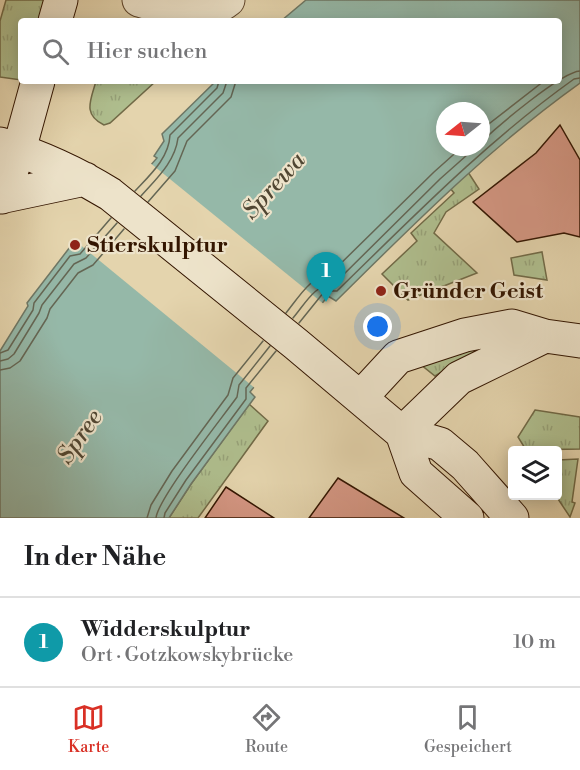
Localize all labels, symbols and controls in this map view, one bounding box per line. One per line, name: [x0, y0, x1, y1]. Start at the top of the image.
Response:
search box: [18, 18, 562, 84]
icon: search: [39, 35, 72, 68]
text: Hier suchen: [87, 38, 207, 65]
north arrow: [436, 102, 490, 156]
water label: Sprewa: [236, 146, 312, 226]
place label: Stierskulptur: [87, 232, 228, 259]
marker: Stierskulptur: [68, 238, 82, 252]
pin: 1: [306, 252, 346, 302]
place label: Gründer Geist: [393, 278, 543, 305]
marker: Gründer Geist: [374, 284, 388, 298]
your location: [363, 312, 392, 341]
water label: Spree: [51, 404, 109, 470]
map controls: [508, 446, 562, 500]
button: layers: [508, 446, 562, 500]
text: In der Nähe: [24, 541, 166, 573]
text: Widderskulptur: [81, 616, 251, 643]
text: 1: [39, 630, 48, 655]
text: 10 m: [513, 630, 556, 655]
text: Ort · Gotzkowskybrücke: [81, 643, 293, 668]
tab: Karte: [68, 701, 109, 757]
tab: Route: [245, 701, 288, 757]
tab: Gespeichert: [424, 701, 512, 757]

